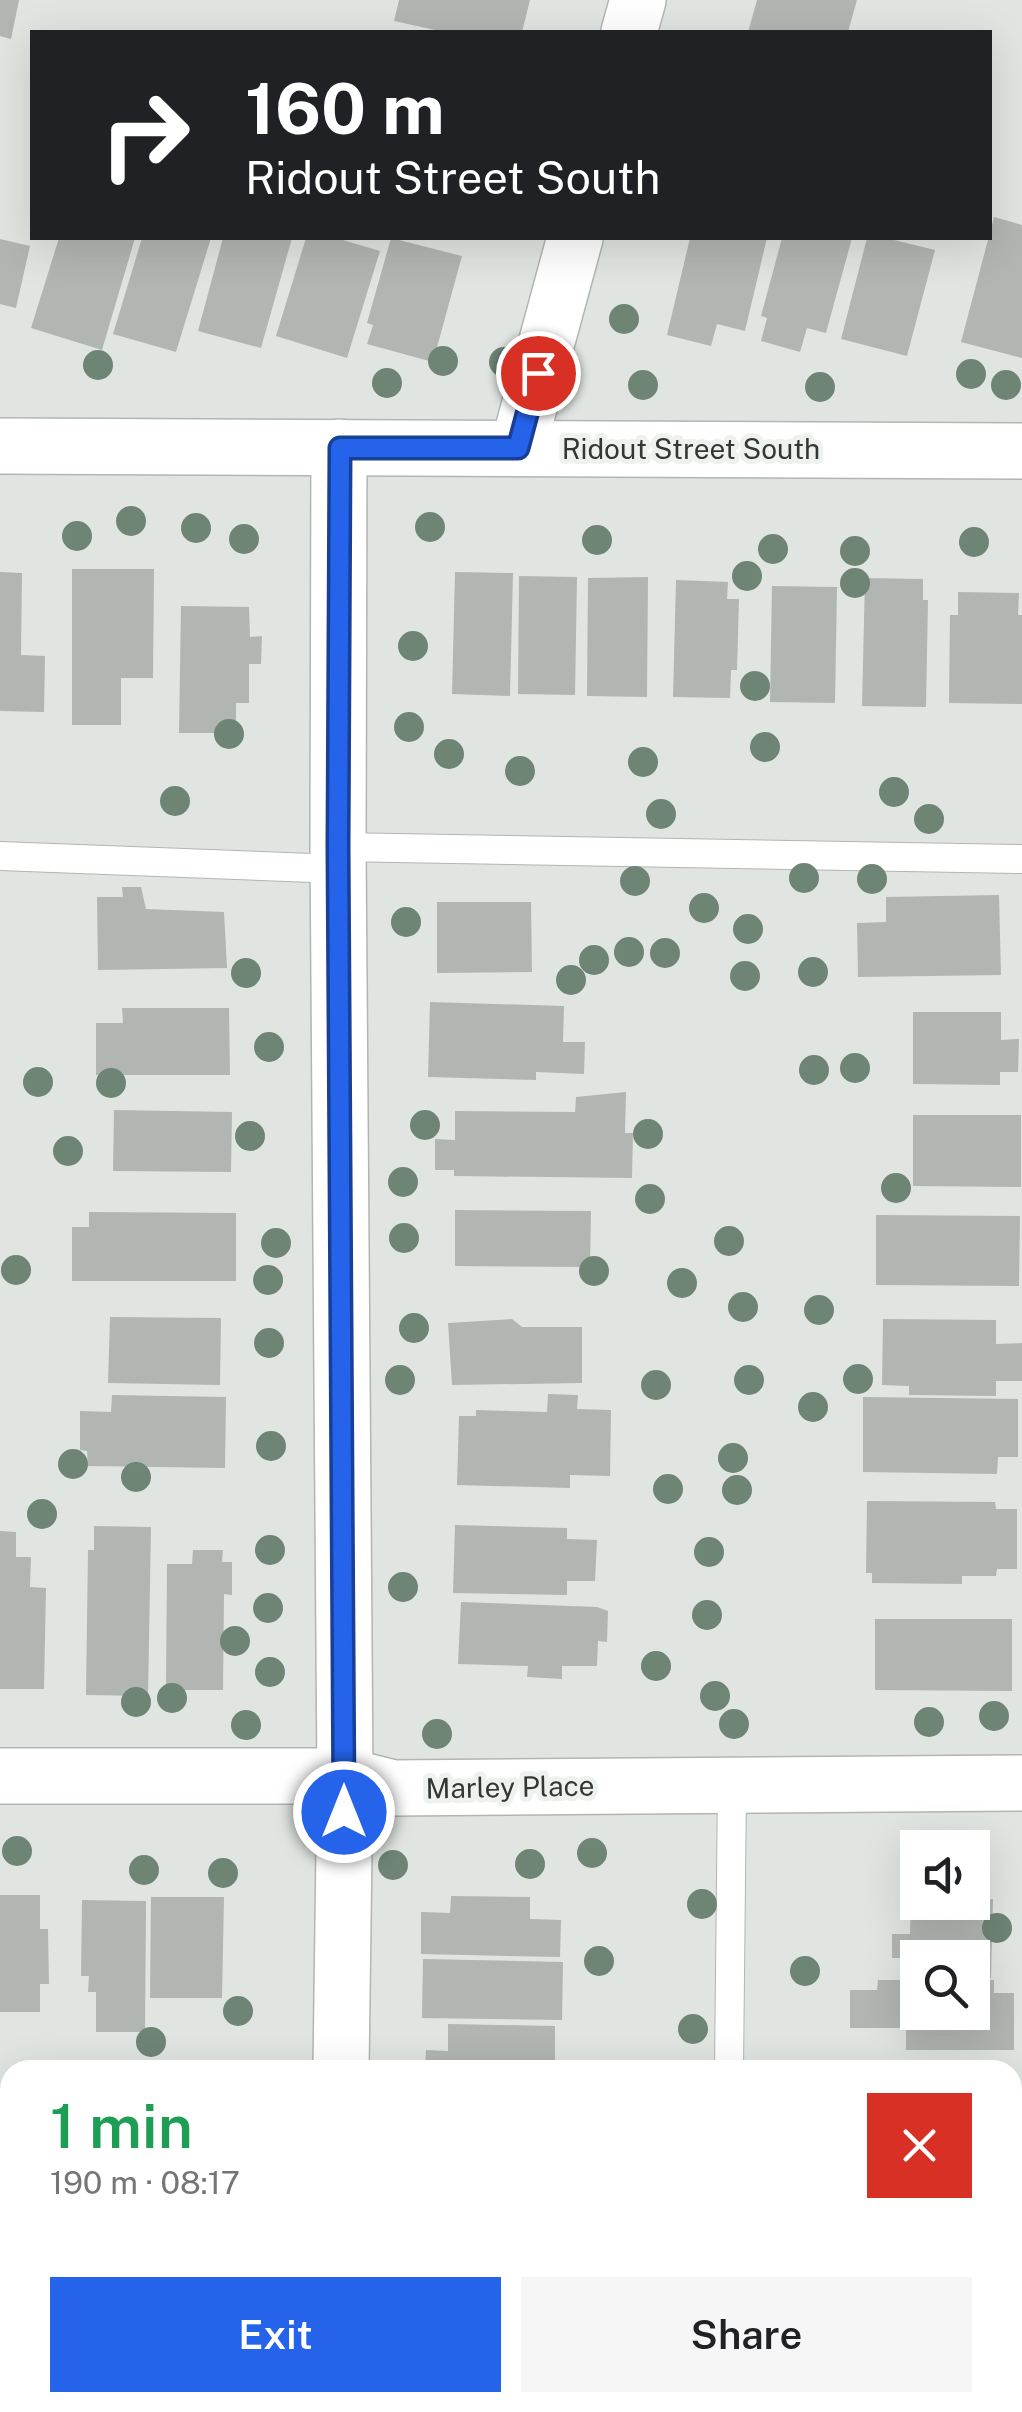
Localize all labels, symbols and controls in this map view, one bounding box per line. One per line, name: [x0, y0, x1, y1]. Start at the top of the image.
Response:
text: 160 m: [245, 67, 445, 150]
icon: right: [80, 70, 210, 200]
text: Ridout Street South: [245, 151, 661, 204]
pin: [496, 331, 581, 416]
icon: arrive: [511, 346, 566, 401]
street label: Ridout Street South: [562, 432, 820, 465]
position arrow: [292, 1760, 396, 1864]
street label: Marley Place: [425, 1769, 595, 1804]
map controls: [900, 1830, 990, 2030]
button: sound: [900, 1830, 990, 1920]
button: search: [900, 1940, 990, 2030]
text: 1 min: [50, 2091, 193, 2162]
button: close: [867, 2093, 972, 2198]
text: 190 m · 08:17: [50, 2164, 240, 2201]
button: Exit: [50, 2277, 501, 2392]
button: Share: [521, 2277, 972, 2392]

